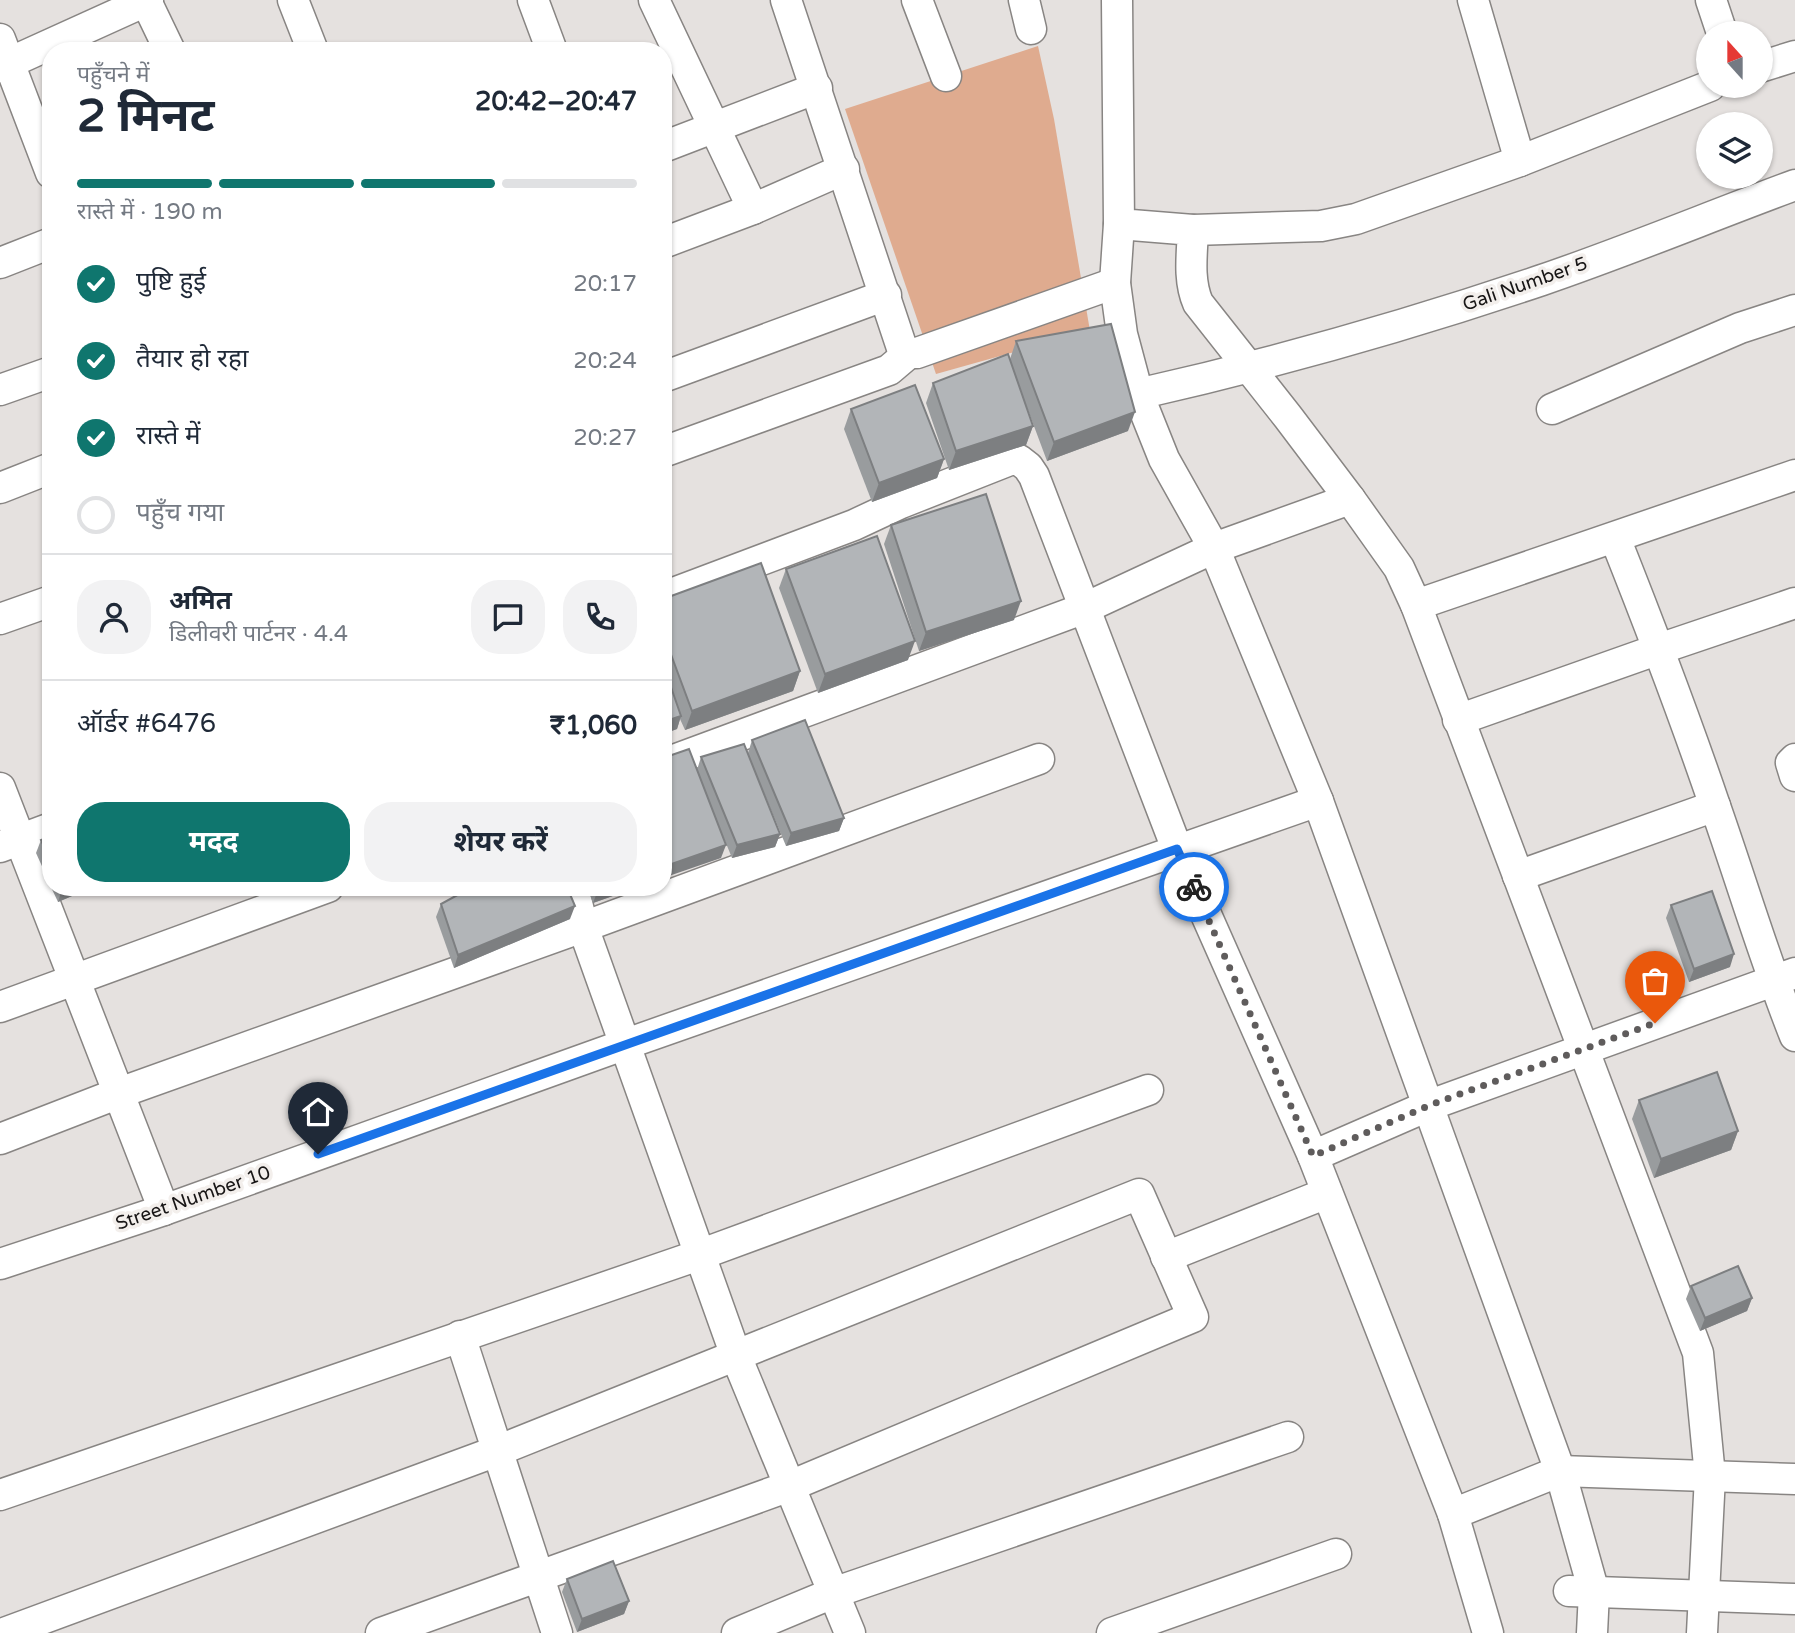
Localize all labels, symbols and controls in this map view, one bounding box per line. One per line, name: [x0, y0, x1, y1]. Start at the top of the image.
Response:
north arrow: [1696, 21, 1773, 98]
map controls: [1696, 21, 1773, 189]
text: पहुँचने में: [77, 61, 149, 89]
text: 20:42–20:47: [475, 86, 637, 117]
text: 2 मिनट: [77, 89, 214, 144]
button: layers: [1696, 112, 1773, 189]
text: रास्ते में · 190 m: [77, 198, 223, 226]
street label: Gali Number 5: [1460, 252, 1590, 316]
icon: check: [77, 265, 115, 303]
text: पुष्टि हुई: [136, 266, 206, 297]
text: 20:17: [573, 270, 637, 298]
icon: check: [77, 342, 115, 380]
text: तैयार हो रहा: [136, 343, 249, 374]
text: 20:24: [573, 347, 637, 375]
icon: check: [77, 419, 115, 457]
text: रास्ते में: [136, 420, 201, 451]
text: 20:27: [573, 424, 637, 452]
text: पहुँच गया: [136, 497, 224, 528]
button: person: [77, 580, 151, 654]
button: chat: [471, 580, 545, 654]
button: phone: [563, 580, 637, 654]
text: अमित: [169, 585, 232, 616]
text: डिलीवरी पार्टनर · 4.4: [169, 620, 348, 648]
text: ऑर्डर #6476: [77, 708, 216, 739]
text: ₹1,060: [550, 710, 637, 741]
button: मदद: [77, 802, 350, 882]
button: शेयर करें: [364, 802, 637, 882]
courier: [1159, 852, 1229, 922]
icon: bike: [1175, 868, 1213, 906]
pin: [1625, 951, 1685, 1023]
icon: bag: [1636, 962, 1674, 1000]
pin: [288, 1082, 348, 1154]
icon: home: [299, 1093, 337, 1131]
street label: Street Number 10: [113, 1161, 273, 1235]

